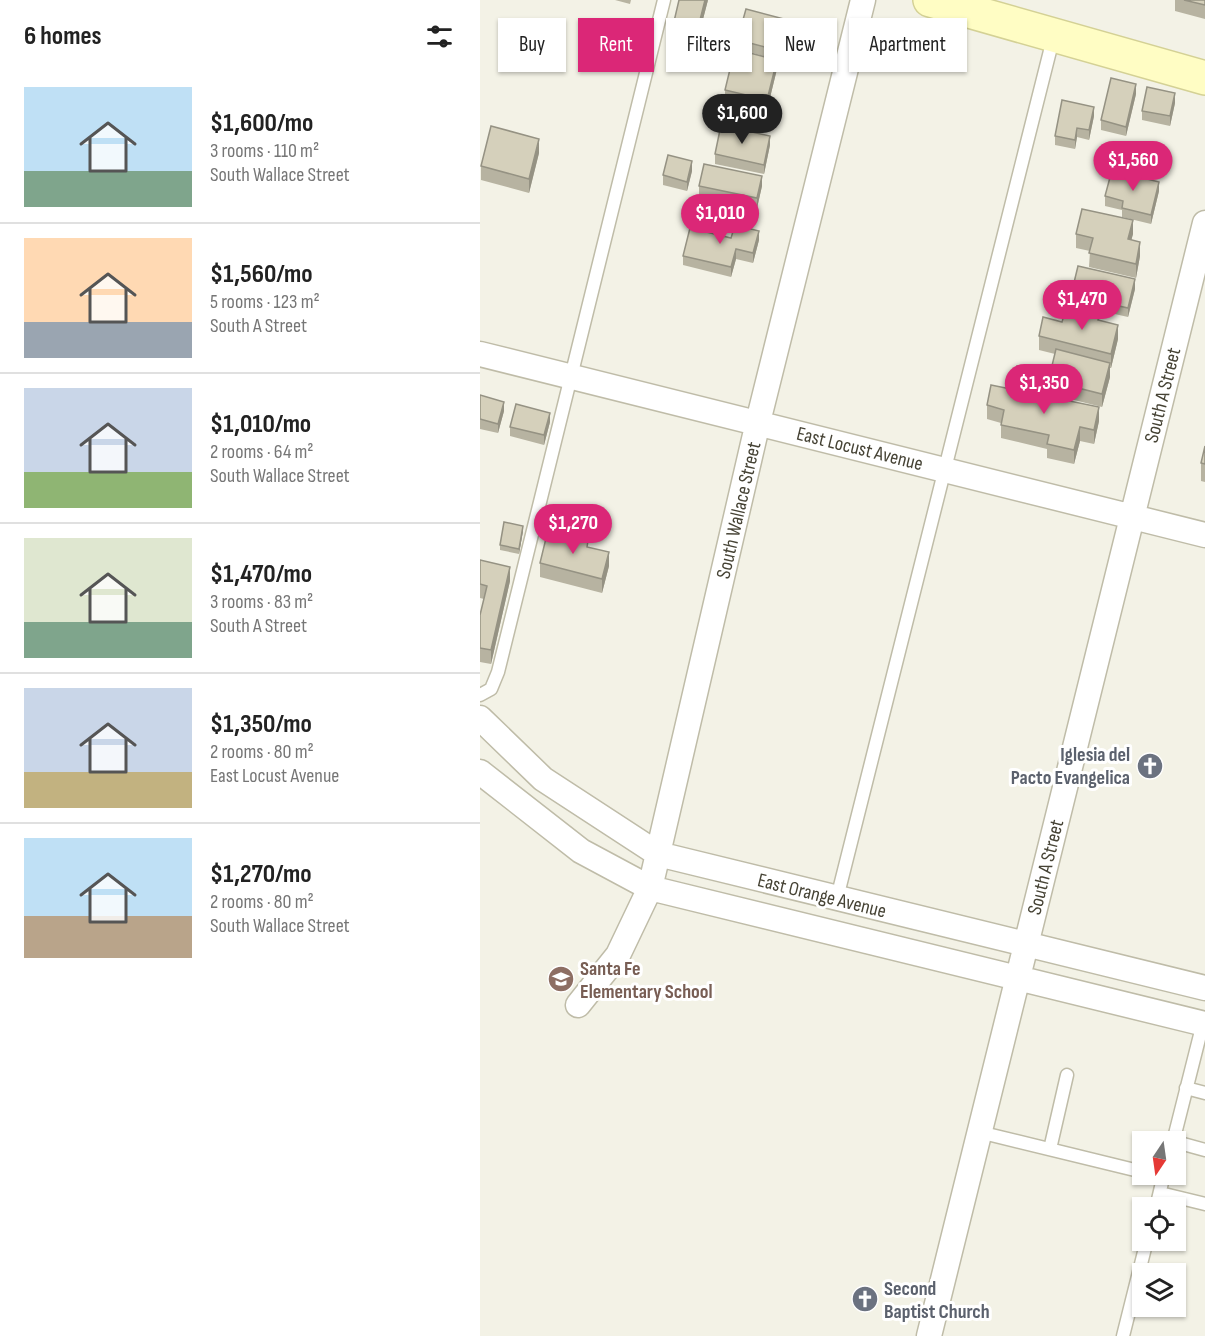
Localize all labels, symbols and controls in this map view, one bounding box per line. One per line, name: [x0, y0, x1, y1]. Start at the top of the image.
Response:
chip: Buy: [498, 18, 566, 72]
chip: Rent: [578, 18, 654, 72]
chip: Filters: [666, 18, 752, 72]
chip: New: [764, 18, 837, 72]
chip: Apartment: [849, 18, 967, 72]
icon: filters: [423, 20, 456, 53]
text: 6 homes: [24, 21, 102, 52]
pin: $1,600: [693, 94, 791, 145]
text: $1,600: [716, 101, 768, 125]
text: $1,600/mo: [210, 108, 313, 139]
icon: home: [72, 111, 144, 183]
text: 3 rooms · 110 m²: [210, 139, 319, 163]
pin: $1,560: [1084, 141, 1182, 192]
text: $1,560: [1107, 148, 1159, 172]
text: South Wallace Street: [210, 163, 350, 187]
pin: $1,010: [671, 194, 769, 245]
text: $1,010: [695, 201, 745, 225]
text: $1,560/mo: [210, 259, 313, 290]
icon: home: [72, 262, 144, 334]
pin: $1,470: [1033, 280, 1131, 331]
text: $1,470: [1057, 287, 1107, 311]
text: 5 rooms · 123 m²: [210, 290, 320, 314]
text: South A Street: [210, 314, 307, 338]
street label: South A Street: [1140, 345, 1186, 445]
pin: $1,350: [995, 364, 1093, 415]
text: $1,350: [1019, 371, 1069, 395]
text: $1,010/mo: [210, 409, 311, 440]
icon: home: [72, 412, 144, 484]
street label: East Locust Avenue: [794, 422, 925, 476]
street label: South Wallace Street: [712, 439, 766, 581]
text: 2 rooms · 64 m²: [210, 440, 314, 464]
text: South Wallace Street: [210, 464, 350, 488]
pin: $1,270: [524, 504, 622, 555]
text: $1,270: [548, 511, 598, 535]
text: $1,470/mo: [210, 559, 312, 590]
icon: home: [72, 562, 144, 634]
text: 3 rooms · 83 m²: [210, 590, 313, 614]
text: South A Street: [210, 614, 307, 638]
text: $1,350/mo: [210, 709, 312, 740]
icon: home: [72, 712, 144, 784]
text: 2 rooms · 80 m²: [210, 740, 314, 764]
place label: Iglesia del Pacto Evangelica: [1011, 743, 1130, 790]
church icon: Iglesia del Pacto Evangelica: [1135, 751, 1165, 781]
text: East Locust Avenue: [210, 764, 339, 788]
street label: South A Street: [1023, 817, 1069, 917]
text: $1,270/mo: [210, 859, 312, 890]
icon: home: [72, 862, 144, 934]
street label: East Orange Avenue: [755, 868, 889, 924]
text: 2 rooms · 80 m²: [210, 890, 314, 914]
text: South Wallace Street: [210, 914, 350, 938]
place label: Santa Fe Elementary School: [580, 957, 713, 1004]
school or university icon: Santa Fe Elementary School: [546, 964, 576, 994]
north arrow: [1132, 1131, 1186, 1185]
map controls: [1132, 1131, 1186, 1317]
button: locate: [1132, 1197, 1186, 1251]
button: layers: [1132, 1263, 1186, 1317]
place label: Second Baptist Church: [884, 1277, 990, 1324]
church icon: Second Baptist Church: [850, 1284, 880, 1314]

